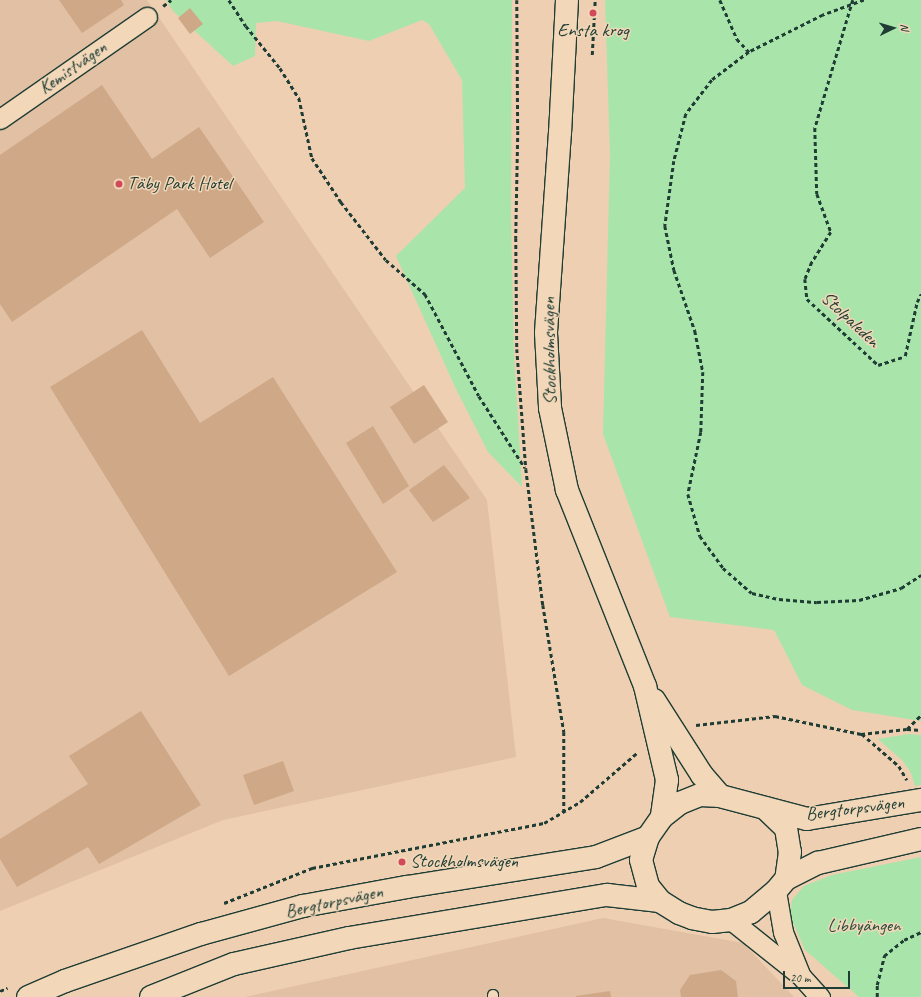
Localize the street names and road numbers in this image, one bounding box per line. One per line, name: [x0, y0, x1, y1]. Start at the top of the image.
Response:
street label: Kemistvägen: [35, 36, 111, 100]
street label: Stolpaleden: [816, 287, 884, 353]
street label: Stockholmsvägen: [538, 297, 562, 405]
street label: Bergtorpsvägen: [804, 792, 906, 826]
street label: Bergtorpsvägen: [283, 881, 385, 923]

